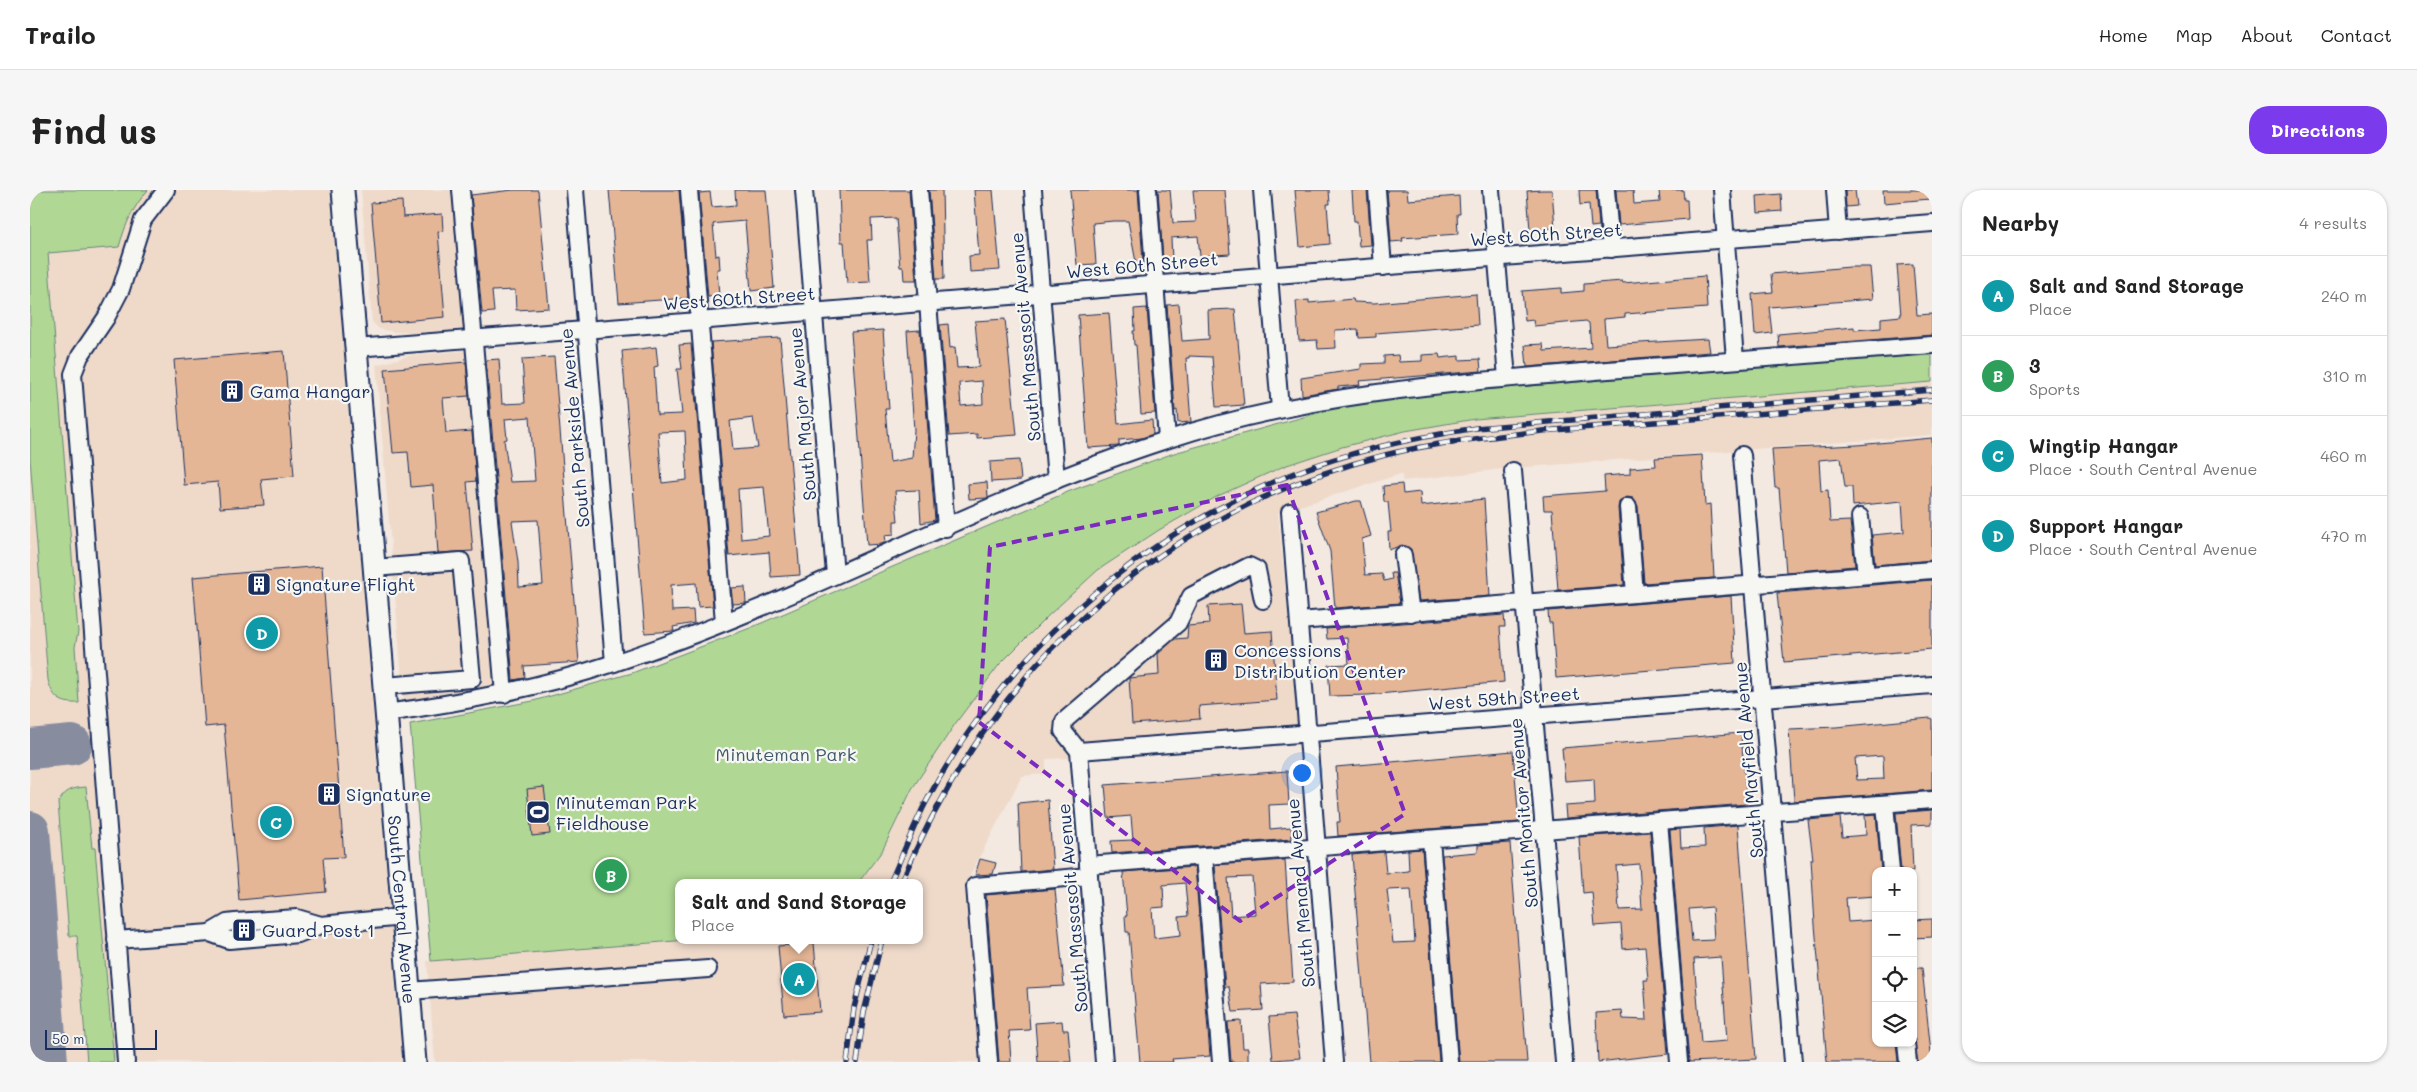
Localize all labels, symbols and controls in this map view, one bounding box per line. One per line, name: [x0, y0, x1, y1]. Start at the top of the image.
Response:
text: Trailo: [25, 19, 96, 50]
text: Home: [2099, 23, 2148, 47]
text: Map: [2176, 23, 2212, 47]
text: About: [2240, 23, 2293, 47]
text: Contact: [2321, 23, 2392, 47]
button: Directions: [2249, 106, 2387, 154]
text: Find us: [30, 107, 157, 153]
text: Nearby: [1982, 209, 2059, 236]
text: 4 results: [2299, 212, 2367, 233]
street label: West 60th Street: [1469, 217, 1623, 251]
street label: South Massasoit Avenue: [1004, 232, 1046, 442]
street label: West 60th Street: [1065, 246, 1219, 284]
text: Salt and Sand Storage: [2029, 273, 2244, 298]
street label: West 60th Street: [662, 281, 816, 315]
text: A: [1992, 285, 2004, 306]
text: 240 m: [2321, 285, 2367, 306]
text: Place: [2029, 298, 2072, 319]
street label: South Major Avenue: [782, 326, 822, 502]
street label: South Parkside Avenue: [553, 327, 595, 529]
text: 3: [2029, 353, 2040, 378]
text: B: [1993, 365, 2003, 386]
text: 310 m: [2323, 365, 2367, 386]
building icon: Gama Hangar: [219, 378, 245, 404]
text: Sports: [2029, 378, 2080, 399]
place label: Gama Hangar: [250, 379, 371, 403]
text: Wingtip Hangar: [2029, 433, 2178, 458]
text: C: [1992, 445, 2004, 466]
text: 460 m: [2320, 445, 2367, 466]
text: Place · South Central Avenue: [2029, 458, 2257, 479]
text: Support Hangar: [2029, 513, 2183, 538]
text: D: [1992, 525, 2004, 546]
text: 470 m: [2321, 525, 2367, 546]
text: Place · South Central Avenue: [2029, 538, 2257, 559]
building icon: Signature Flight: [246, 571, 272, 597]
place label: Signature Flight: [276, 572, 416, 596]
pin: D: [246, 614, 278, 652]
place label: Concessions Distribution Center: [1234, 638, 1406, 683]
building icon: Concessions Distribution Center: [1203, 647, 1229, 673]
street label: South Mayfield Avenue: [1727, 661, 1769, 859]
street label: West 59th Street: [1428, 681, 1580, 715]
street label: South Monitor Avenue: [1503, 717, 1543, 909]
park label: Minuteman Park: [716, 742, 856, 766]
your location: [1289, 760, 1315, 786]
building icon: Signature: [316, 781, 342, 807]
place label: Signature: [346, 782, 431, 806]
place label: Minuteman Park Fieldhouse: [556, 790, 697, 835]
street label: South Menard Avenue: [1280, 797, 1320, 989]
sports icon: Minuteman Park Fieldhouse: [525, 799, 551, 825]
pin: C: [260, 803, 292, 841]
street label: South Massasoit Avenue: [1051, 803, 1093, 1013]
street label: South Central Avenue: [383, 814, 422, 1005]
pin: B: [595, 856, 627, 894]
map controls: [1872, 867, 1917, 1047]
button: +: [1872, 867, 1917, 912]
popup: [675, 879, 923, 944]
text: Salt and Sand Storage: [692, 889, 906, 914]
button: −: [1872, 912, 1917, 957]
text: Place: [692, 914, 735, 935]
building icon: Guard Post 1: [231, 917, 257, 943]
place label: Guard Post 1: [262, 918, 375, 942]
button: locate: [1872, 957, 1917, 1002]
pin: A: [783, 960, 815, 998]
button: layers: [1872, 1002, 1917, 1047]
scale bar: [45, 1027, 158, 1050]
text: 50 m: [52, 1029, 84, 1048]

